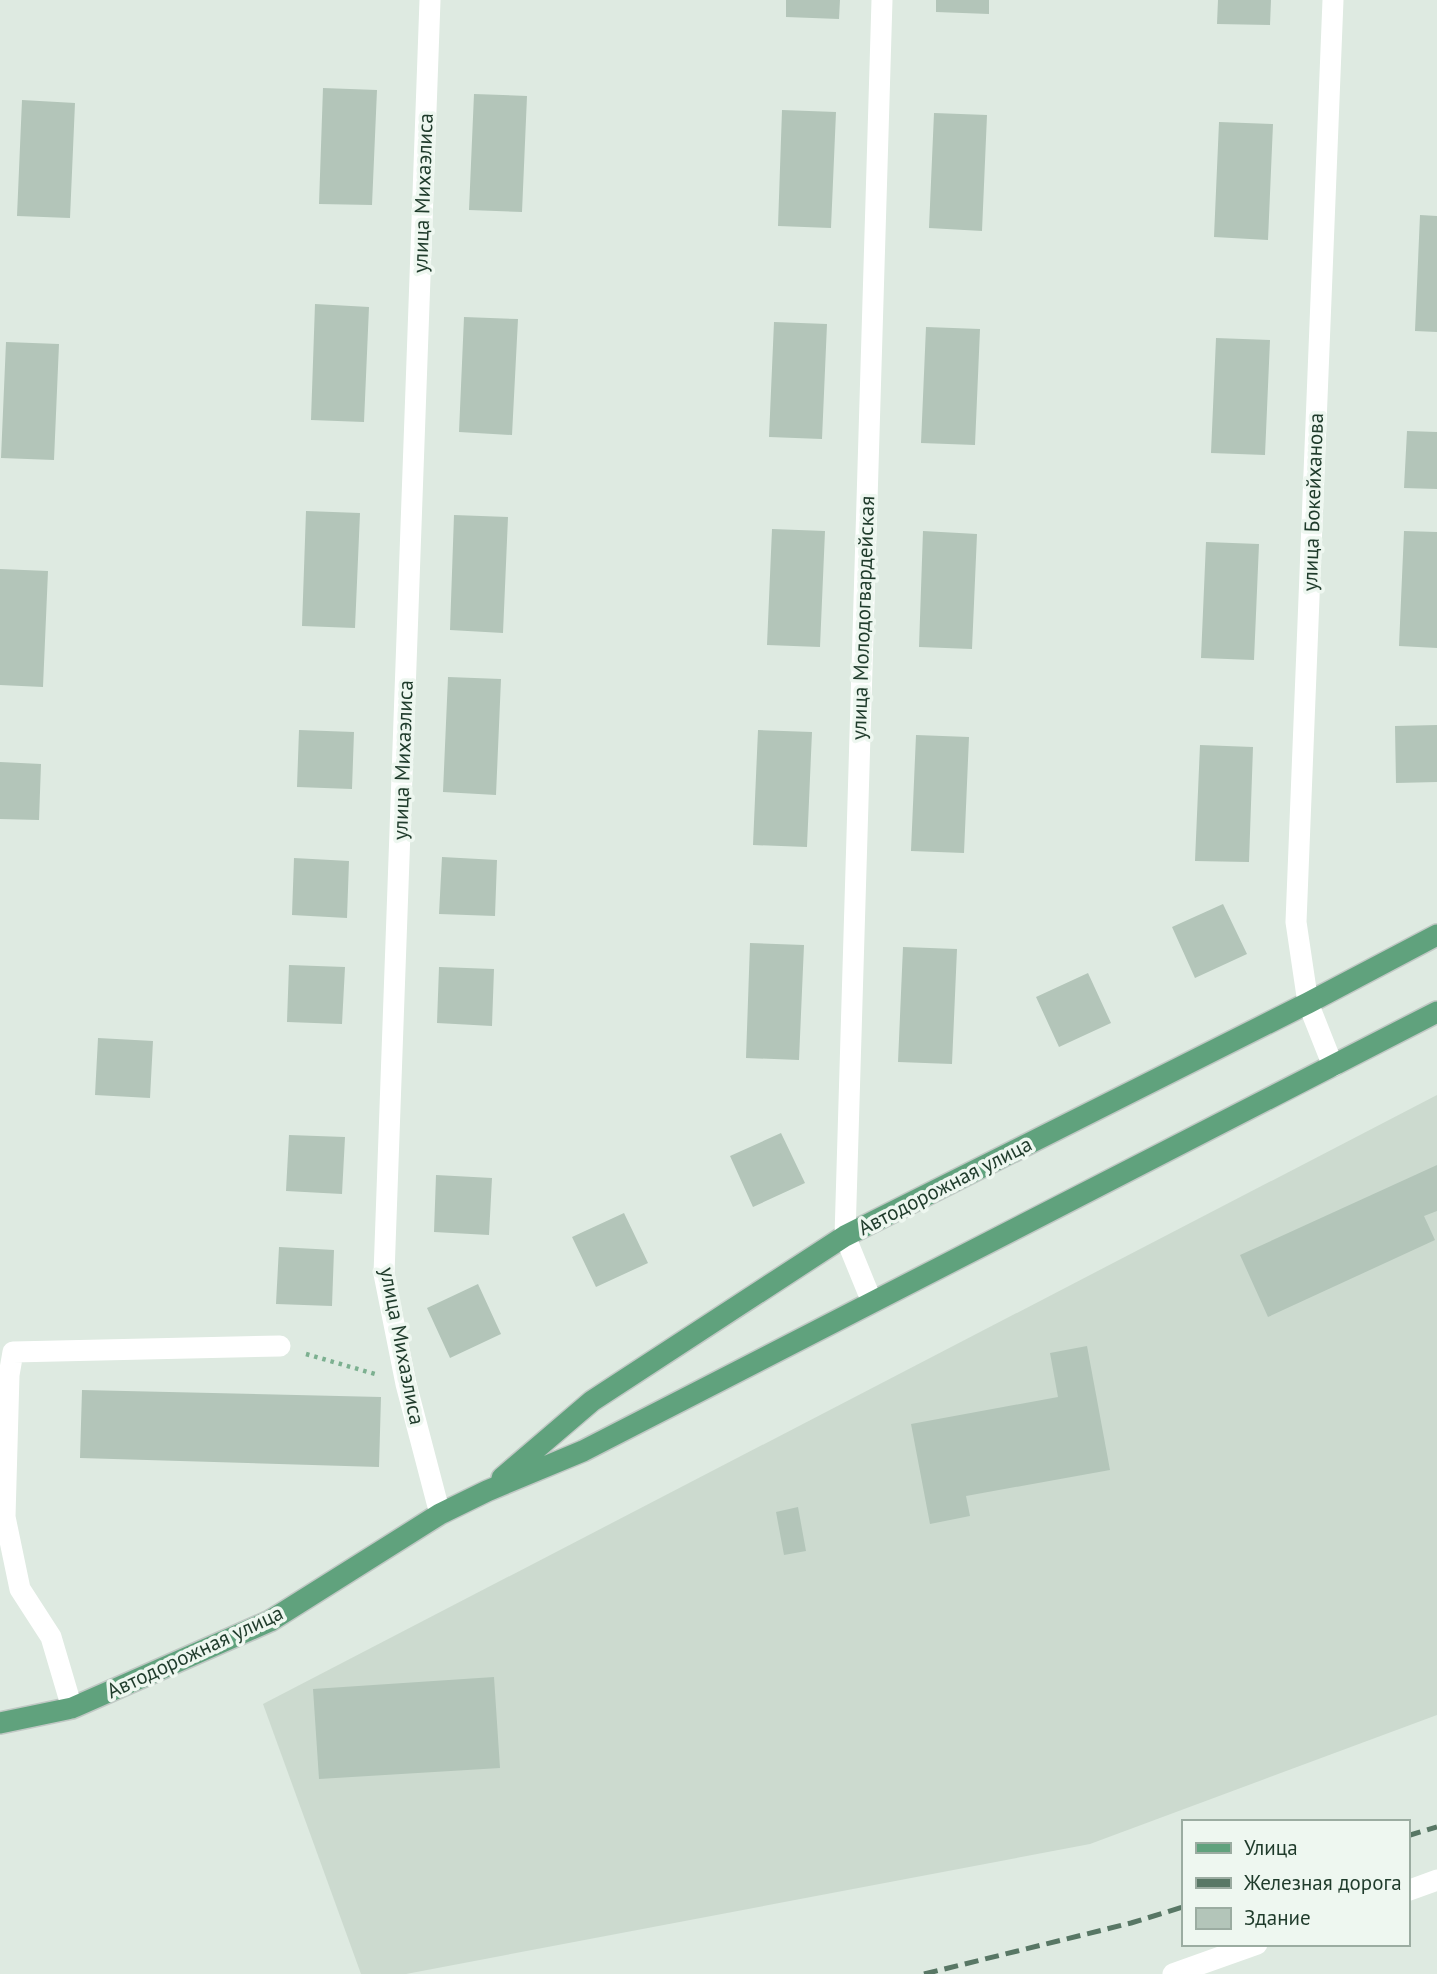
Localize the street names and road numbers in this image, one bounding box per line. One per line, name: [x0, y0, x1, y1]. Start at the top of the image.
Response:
street label: улица Михаэлиса: [406, 113, 439, 273]
street label: улица Бокейханова: [1296, 412, 1329, 592]
street label: улица Молодогвардейская: [845, 495, 880, 741]
street label: улица Михаэлиса: [386, 680, 419, 840]
street label: Автодорожная улица: [853, 1130, 1036, 1241]
street label: улица Михаэлиса: [374, 1265, 431, 1427]
street label: Автодорожная улица: [102, 1599, 287, 1704]

